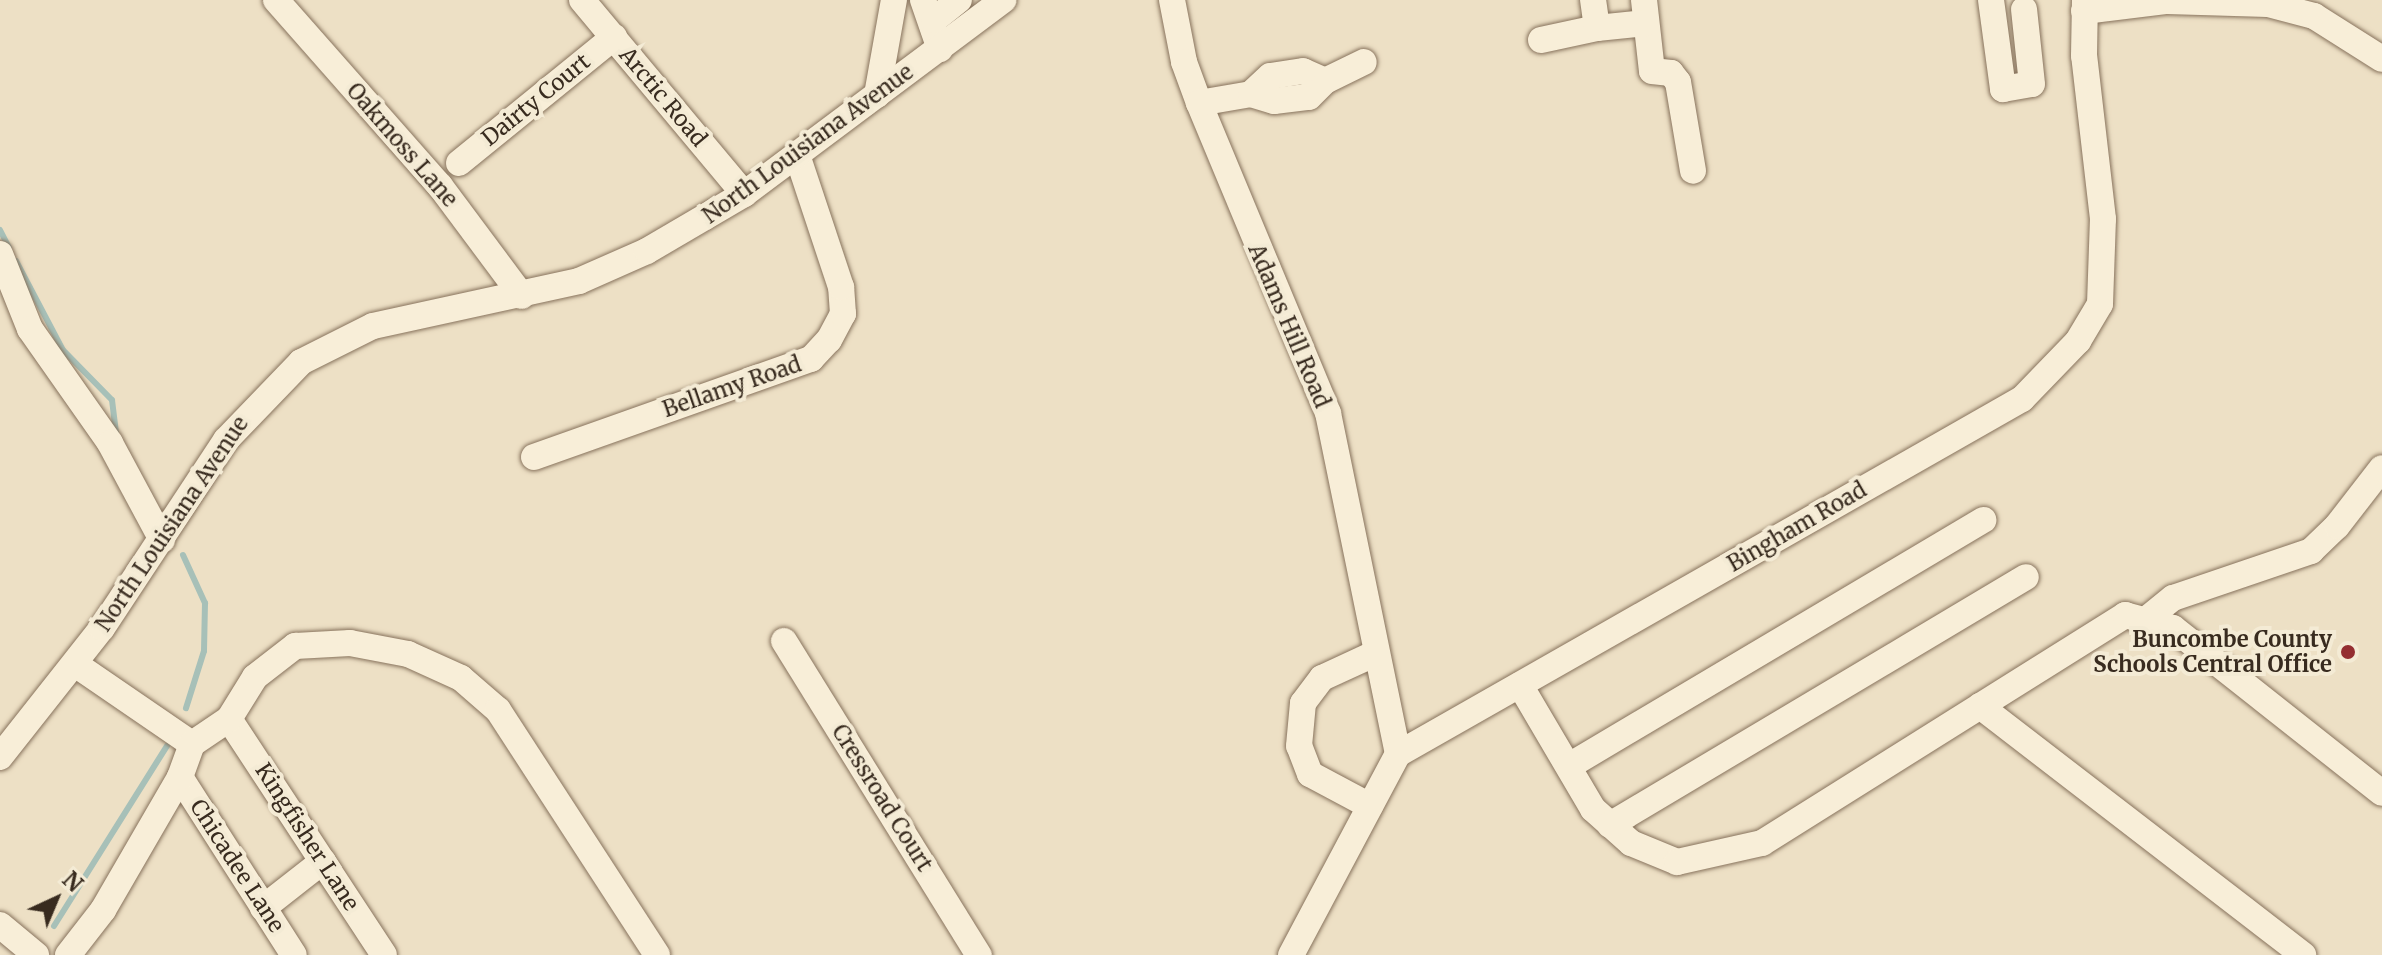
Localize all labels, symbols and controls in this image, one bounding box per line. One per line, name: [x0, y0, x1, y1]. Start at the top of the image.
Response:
street label: Arctic Road: [614, 42, 712, 152]
street label: Dairty Court: [477, 48, 595, 152]
street label: North Louisiana Avenue: [698, 59, 918, 229]
street label: Oakmoss Lane: [341, 78, 463, 212]
street label: Adams Hill Road: [1243, 240, 1335, 412]
street label: Bellamy Road: [659, 351, 805, 423]
street label: North Louisiana Avenue: [90, 412, 254, 636]
street label: Bingham Road: [1723, 477, 1871, 577]
place label: Buncombe County Schools Central Office: [2093, 626, 2332, 678]
marker: Buncombe County Schools Central Office: [2339, 643, 2357, 661]
street label: Cressroad Court: [826, 720, 938, 876]
street label: Kingfisher Lane: [250, 758, 364, 916]
street label: Chicadee Lane: [184, 795, 290, 937]
north arrow: [16, 859, 96, 939]
text: N: [57, 866, 89, 898]

